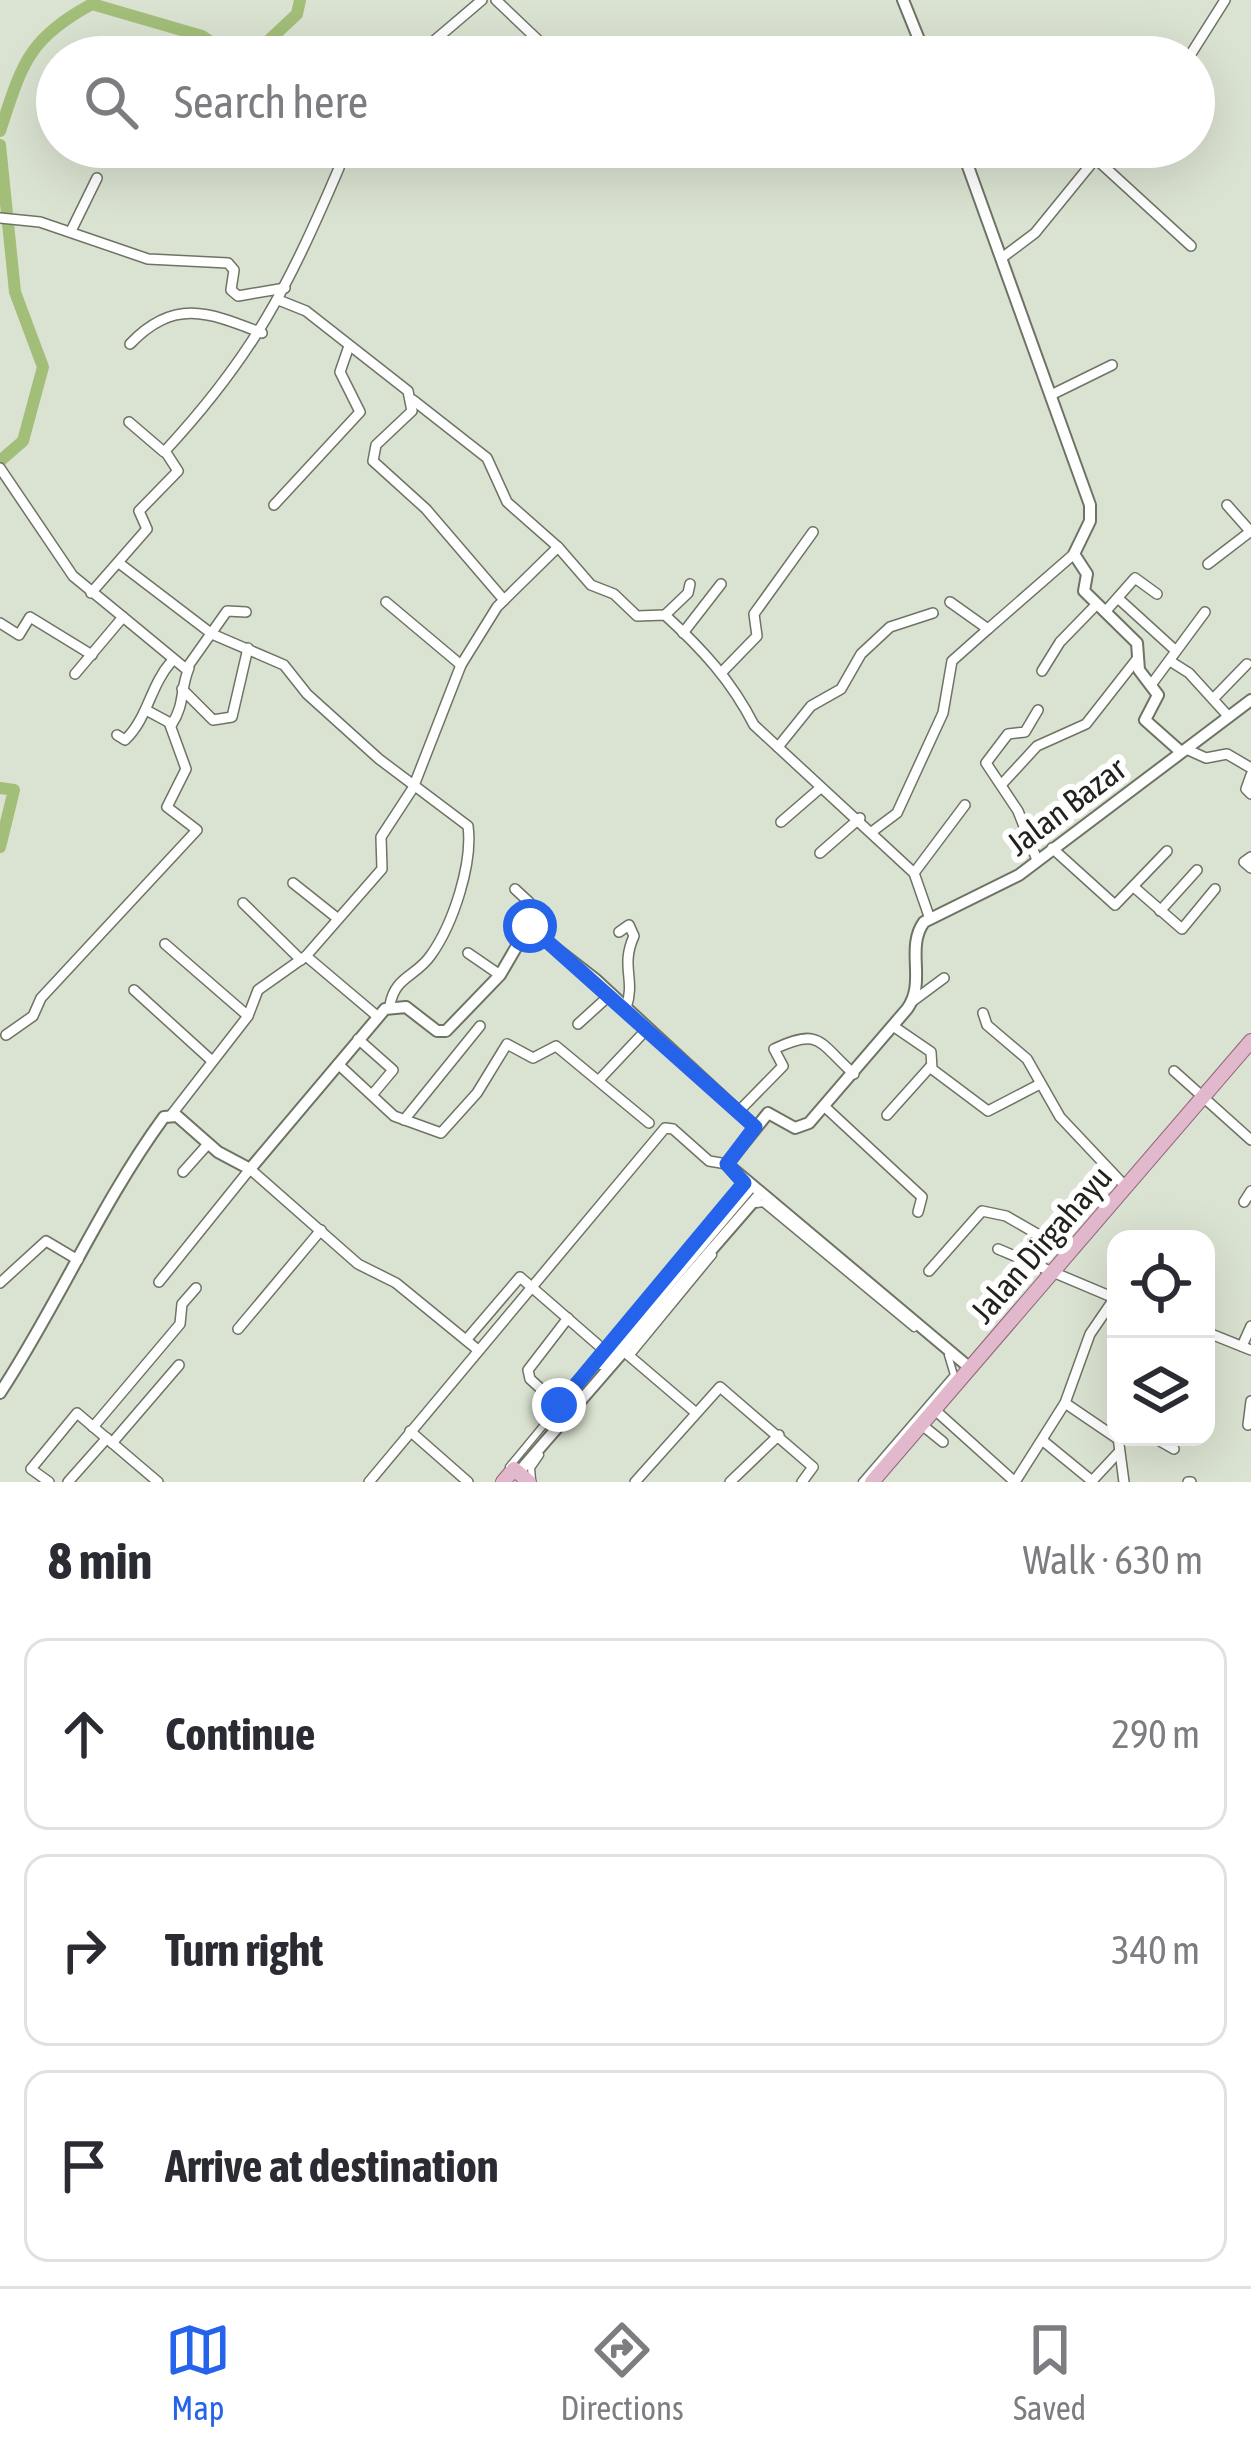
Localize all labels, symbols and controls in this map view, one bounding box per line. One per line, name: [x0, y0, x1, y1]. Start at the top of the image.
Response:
search box: [36, 36, 1215, 168]
icon: search: [78, 69, 144, 135]
text: Search here: [174, 76, 368, 128]
street label: Jalan Bazar: [999, 748, 1134, 863]
route start: [503, 899, 557, 953]
street label: Jalan Dirgahayu: [963, 1158, 1119, 1330]
map controls: [1107, 1230, 1215, 1446]
button: locate: [1107, 1230, 1215, 1338]
button: layers: [1107, 1338, 1215, 1446]
route end: [532, 1378, 586, 1432]
text: 8 min: [48, 1531, 152, 1590]
text: Walk · 630 m: [1023, 1538, 1203, 1582]
icon: ahead: [51, 1701, 117, 1767]
text: Continue: [165, 1708, 316, 1760]
text: 290 m: [1112, 1712, 1200, 1756]
icon: right: [51, 1917, 117, 1983]
text: Turn right: [165, 1924, 323, 1976]
text: 340 m: [1112, 1928, 1200, 1972]
icon: arrive: [51, 2133, 117, 2199]
text: Arrive at destination: [165, 2140, 499, 2192]
tab: Map: [165, 2317, 231, 2427]
tab: Directions: [560, 2317, 684, 2427]
tab: Saved: [1013, 2317, 1086, 2427]

